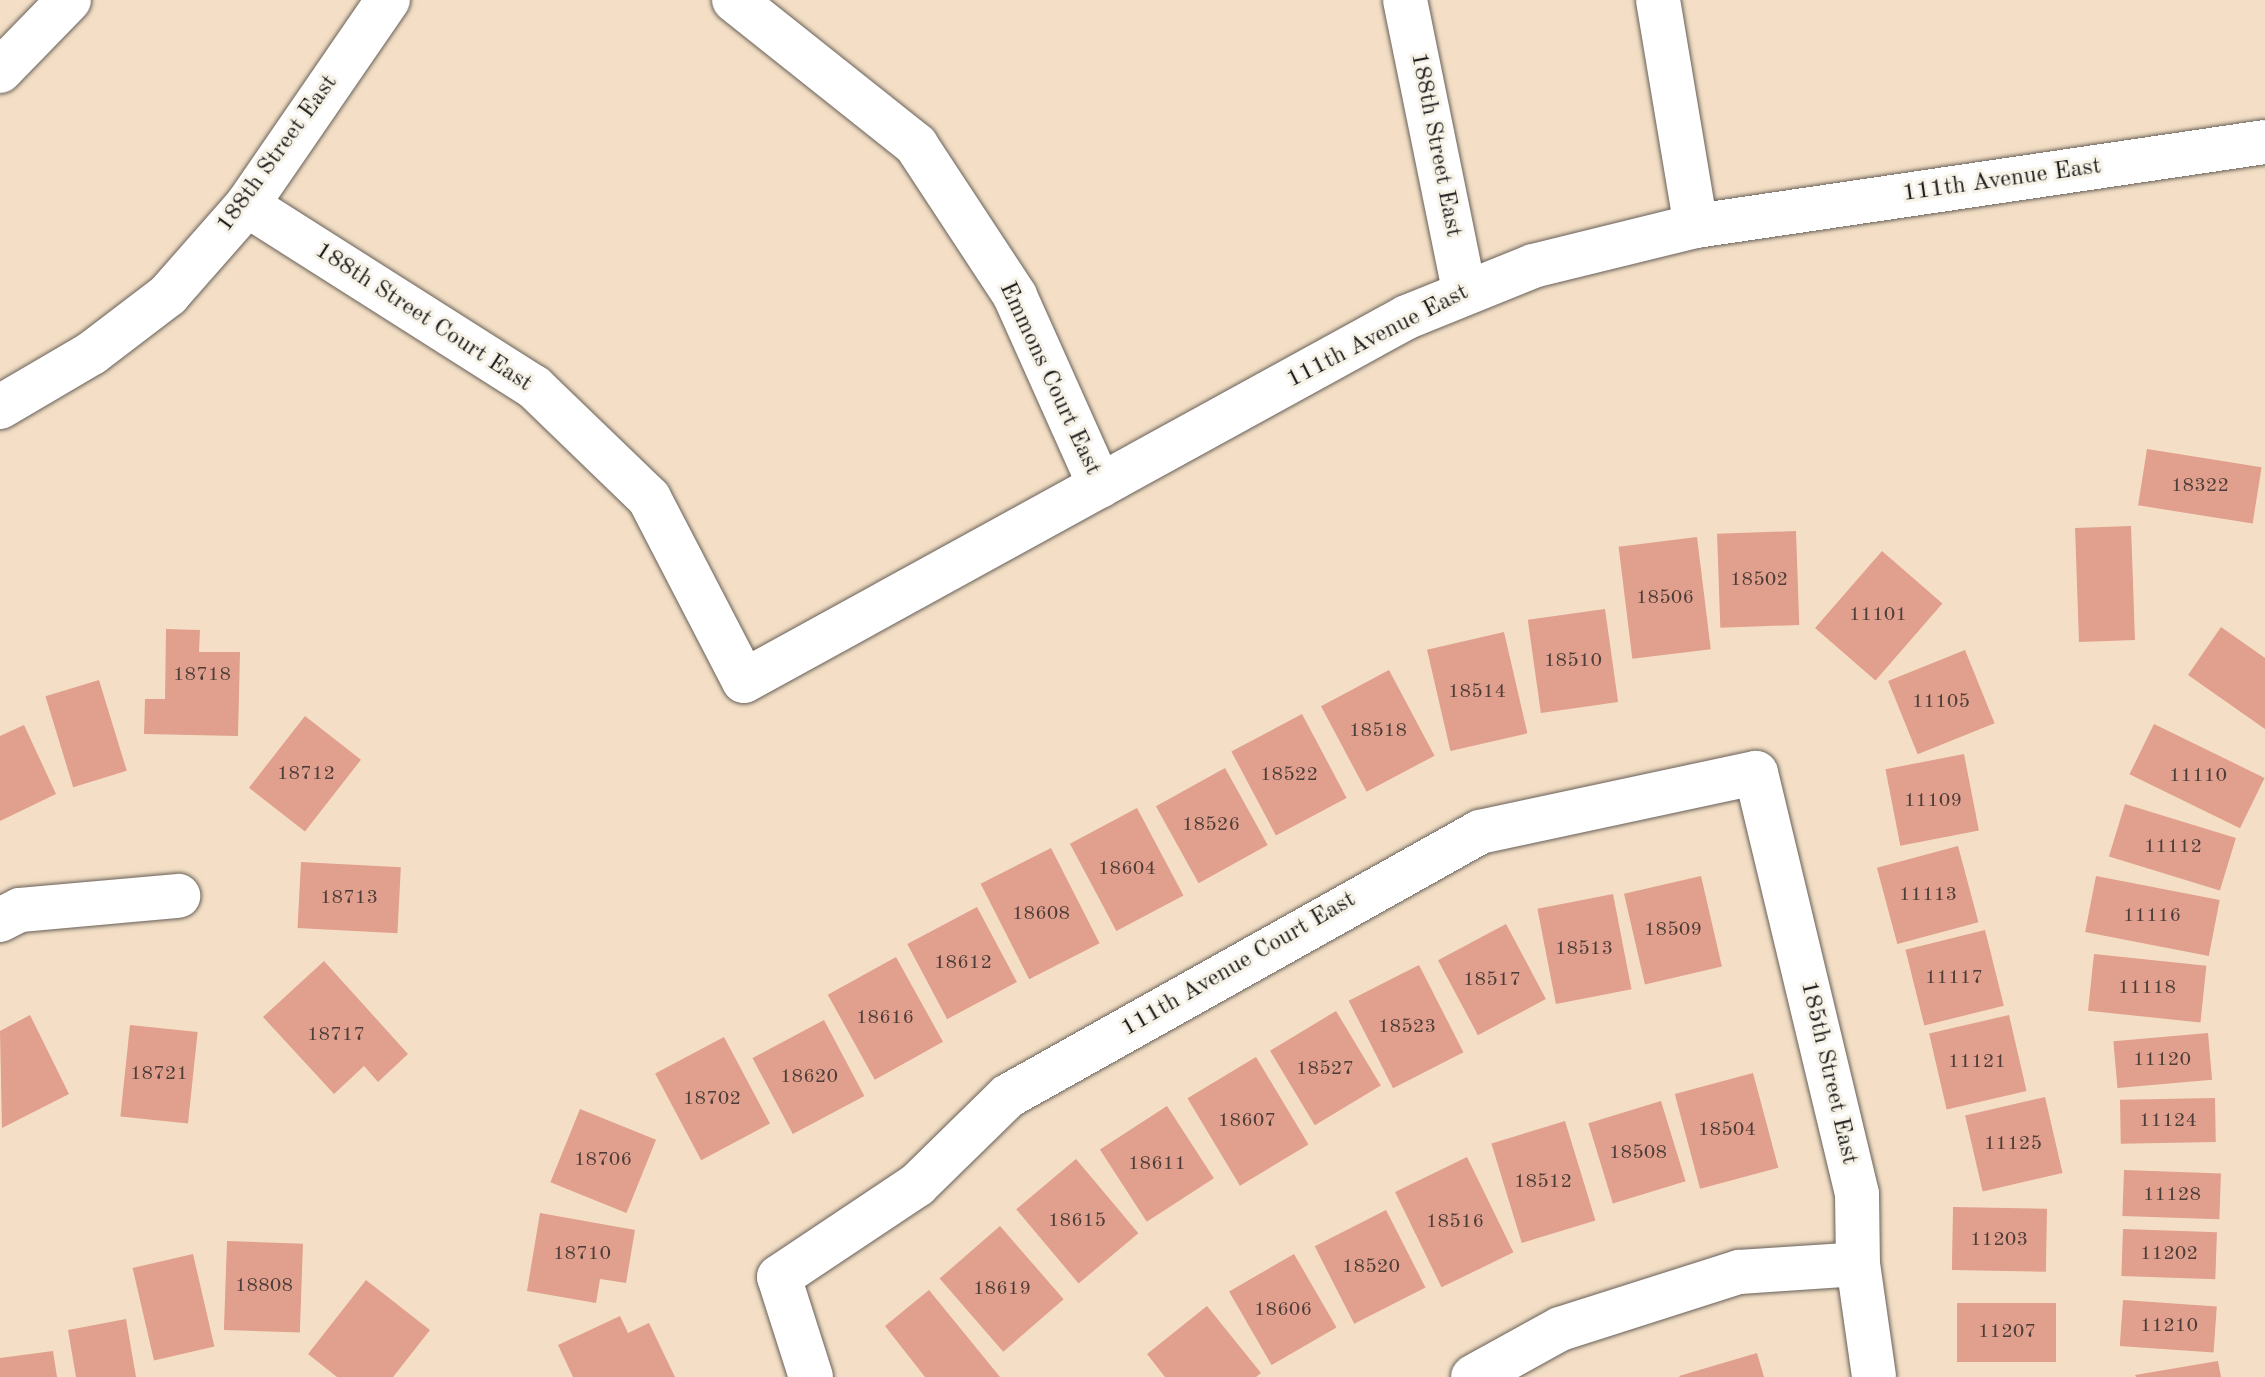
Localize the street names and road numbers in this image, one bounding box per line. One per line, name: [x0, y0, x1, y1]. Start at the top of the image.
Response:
street label: 188th Street East: [1403, 50, 1467, 240]
street label: 188th Street East: [211, 70, 345, 238]
street label: 111th Avenue East: [1901, 153, 2103, 209]
street label: 188th Street Court East: [309, 237, 537, 399]
street label: Emmons Court East: [992, 278, 1106, 480]
street label: 111th Avenue East: [1282, 279, 1474, 395]
street label: 111th Avenue Court East: [1117, 886, 1361, 1044]
street label: 185th Street East: [1793, 978, 1863, 1168]

